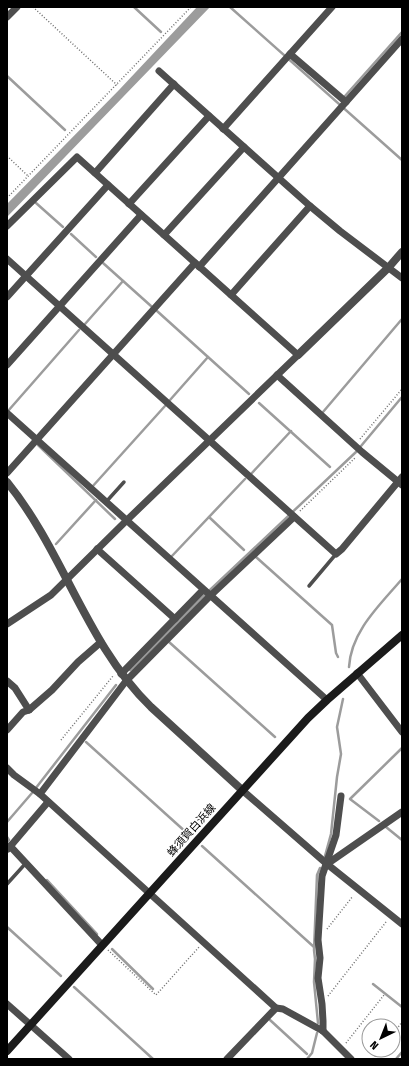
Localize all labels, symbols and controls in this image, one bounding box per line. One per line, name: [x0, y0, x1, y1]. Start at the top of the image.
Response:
street label: 蜂須賀白浜線: [164, 801, 218, 859]
north arrow: [361, 1018, 401, 1058]
text: N: [368, 1038, 381, 1052]

